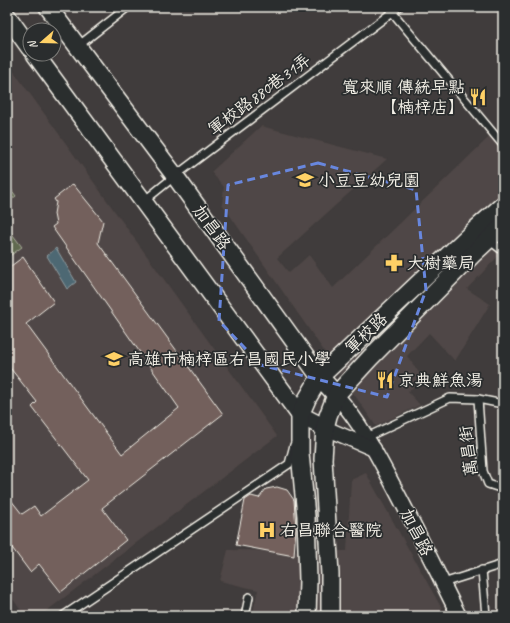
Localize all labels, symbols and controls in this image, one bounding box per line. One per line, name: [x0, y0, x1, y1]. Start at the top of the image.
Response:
north arrow: [22, 22, 62, 62]
text: N: [24, 38, 40, 51]
street label: 軍校路880巷31弄: [204, 49, 315, 140]
place label: 寬來順 傳統早點 【楠梓店】: [342, 77, 465, 118]
restaurant icon: 寬來順 傳統早點 【楠梓店】: [468, 87, 488, 107]
school or university icon: 小豆豆幼兒園: [295, 170, 315, 190]
place label: 小豆豆幼兒園: [318, 170, 420, 191]
street label: 加昌路: [188, 200, 235, 254]
pharmacy icon: 大樹藥局: [384, 253, 404, 273]
place label: 大樹藥局: [407, 253, 475, 274]
street label: 軍校路: [341, 308, 392, 359]
school or university icon: 高雄市楠梓區右昌國民小學: [104, 349, 124, 369]
place label: 高雄市楠梓區右昌國民小學: [127, 349, 331, 370]
restaurant icon: 京典鮮魚湯: [375, 370, 395, 390]
place label: 京典鮮魚湯: [398, 370, 483, 391]
street label: 萬昌街: [455, 424, 482, 478]
street label: 加昌路: [396, 505, 437, 560]
hospital icon: 右昌聯合醫院: [257, 520, 277, 540]
place label: 右昌聯合醫院: [280, 520, 382, 541]

